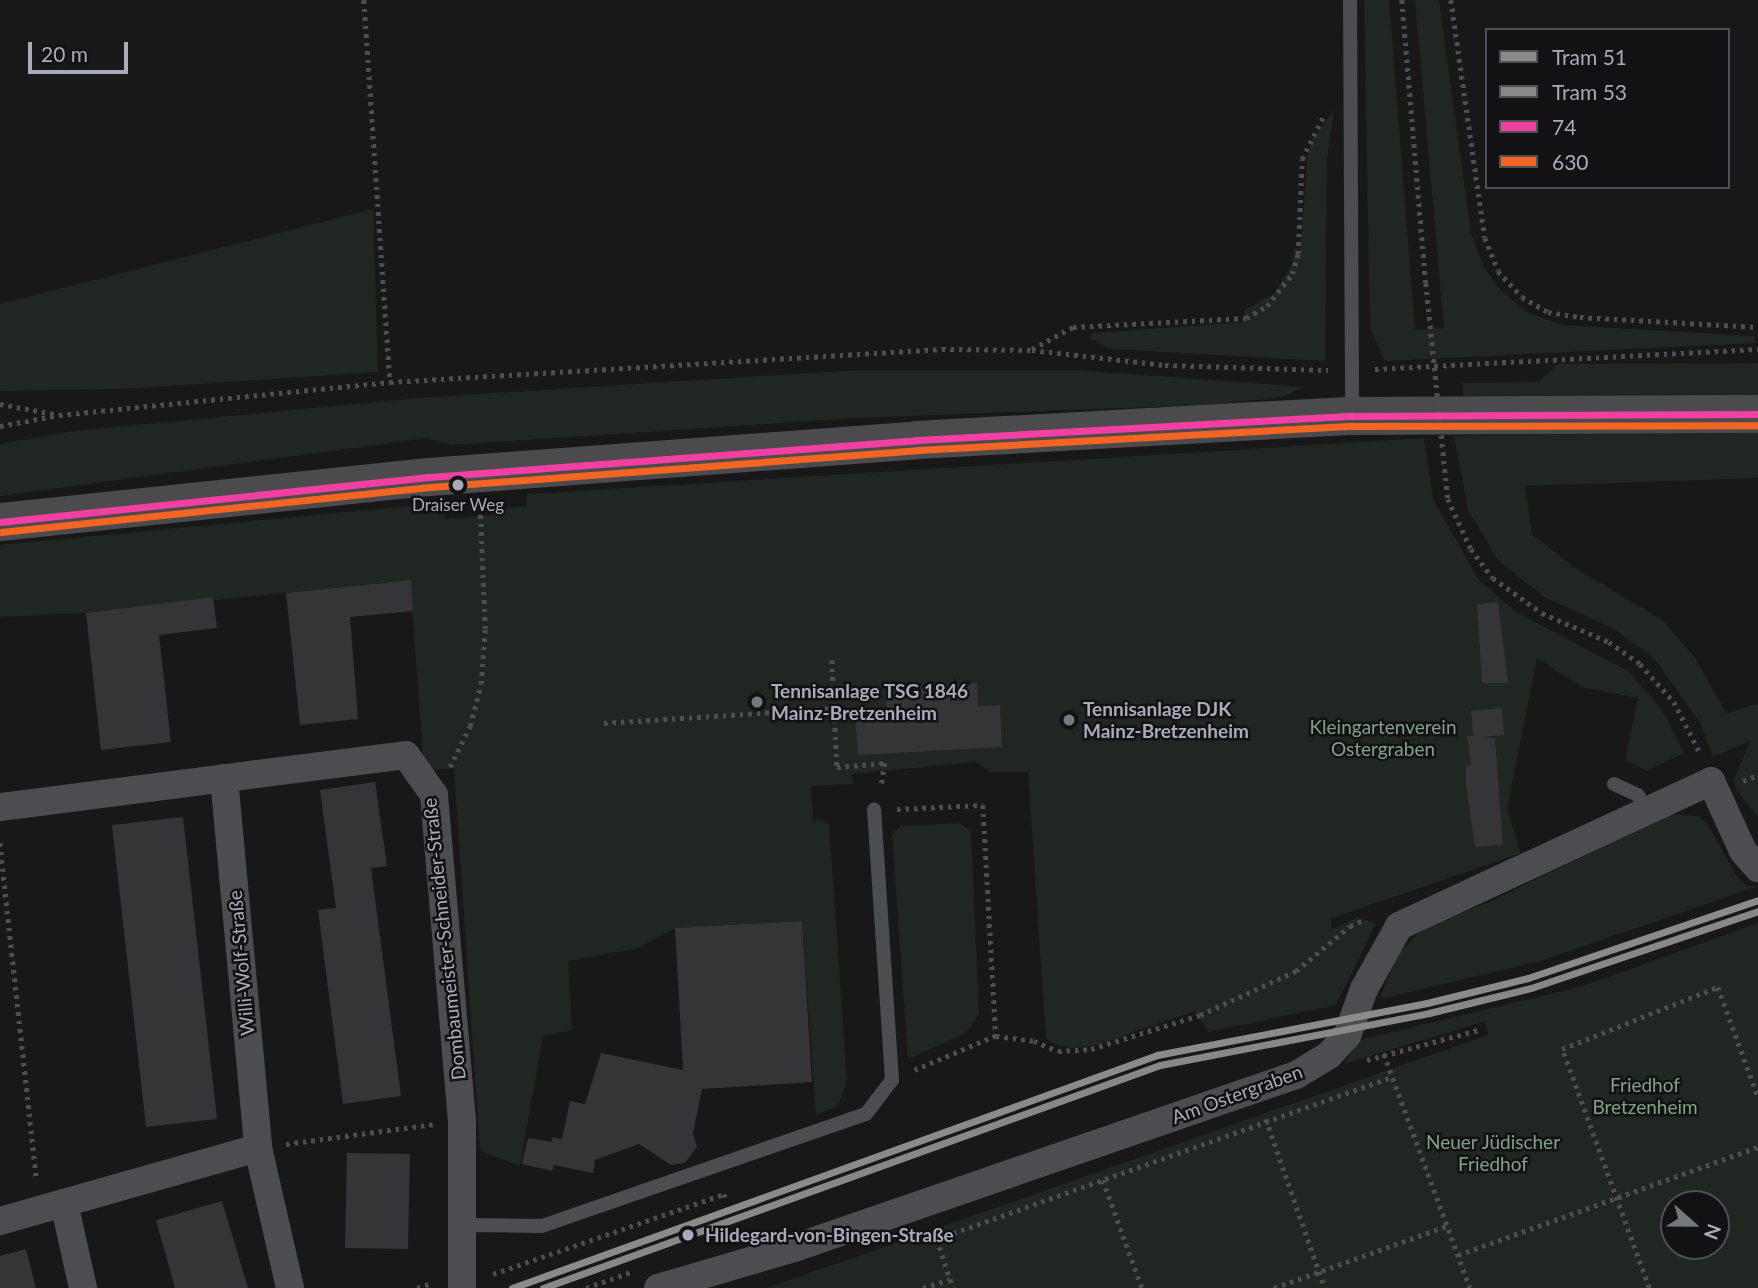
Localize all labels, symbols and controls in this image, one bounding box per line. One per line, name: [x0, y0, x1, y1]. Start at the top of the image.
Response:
scale bar: [32, 28, 131, 72]
legend: [1485, 28, 1730, 189]
text: 20 m: [41, 41, 88, 66]
text: Tram 51: [1552, 44, 1627, 69]
text: Tram 53: [1552, 79, 1627, 104]
text: 74: [1552, 114, 1576, 139]
text: 630: [1552, 149, 1589, 174]
marker: Draiser Weg: [451, 478, 465, 492]
place label: Draiser Weg: [412, 495, 504, 515]
place label: Tennisanlage TSG 1846 Mainz-Bretzenheim: [771, 680, 968, 724]
marker: Tennisanlage TSG 1846 Mainz-Bretzenheim: [749, 694, 765, 710]
place label: Tennisanlage DJK Mainz-Bretzenheim: [1083, 698, 1249, 742]
marker: Tennisanlage DJK Mainz-Bretzenheim: [1061, 712, 1077, 728]
park label: Kleingartenverein Ostergraben: [1310, 716, 1456, 760]
street label: Dombaumeister-Schneider-Straße: [418, 797, 470, 1081]
street label: Willi-Wolf-Straße: [223, 889, 259, 1037]
street label: Am Ostergraben: [1169, 1060, 1305, 1128]
park label: Friedhof Bretzenheim: [1592, 1074, 1698, 1118]
park label: Neuer Jüdischer Friedhof: [1425, 1131, 1561, 1175]
north arrow: [1660, 1190, 1730, 1260]
text: N: [1700, 1221, 1727, 1243]
marker: Hildegard-von-Bingen-Straße: [677, 1224, 699, 1246]
place label: Hildegard-von-Bingen-Straße: [705, 1224, 954, 1246]

